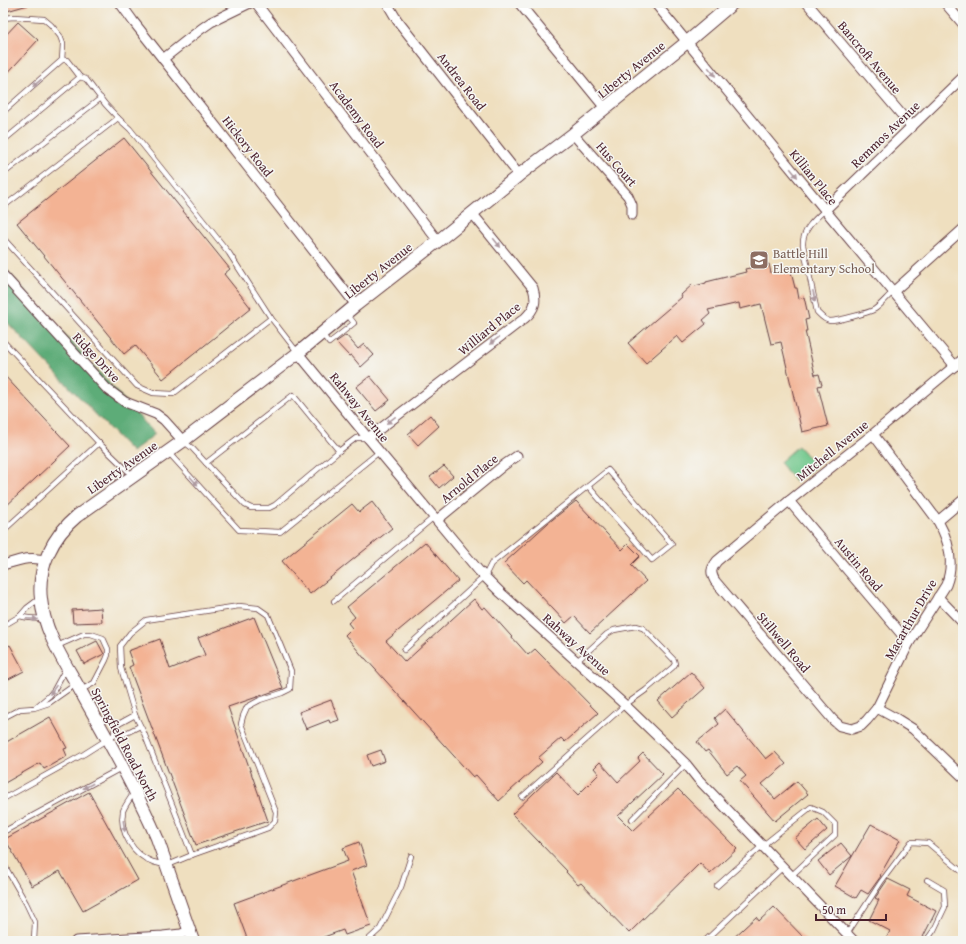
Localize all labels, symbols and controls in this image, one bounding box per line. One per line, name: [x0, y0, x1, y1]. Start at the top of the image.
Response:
street label: Bancroft Avenue: [833, 17, 906, 98]
street label: Liberty Avenue: [593, 36, 669, 103]
street label: Andrea Road: [433, 48, 491, 115]
one-way arrow: [707, 67, 716, 78]
street label: Academy Road: [325, 77, 388, 152]
one-way arrow: [31, 78, 42, 87]
street label: Remmos Avenue: [847, 96, 924, 172]
street label: Hickory Road: [218, 112, 278, 181]
street label: Hus Court: [592, 138, 642, 191]
street label: Killian Place: [785, 145, 842, 209]
one-way arrow: [790, 167, 799, 178]
street label: Liberty Avenue: [340, 238, 416, 303]
one-way arrow: [492, 238, 501, 249]
place label: Battle Hill Elementary School: [773, 244, 875, 278]
school or university icon: Battle Hill Elementary School: [748, 249, 770, 271]
one-way arrow: [811, 290, 817, 302]
street label: Williard Place: [454, 297, 525, 360]
street label: Ridge Drive: [68, 328, 125, 387]
one-way arrow: [488, 337, 499, 346]
street label: Rahway Avenue: [325, 368, 394, 446]
street label: Mitchell Avenue: [792, 415, 872, 485]
one-way arrow: [385, 416, 396, 425]
street label: Liberty Avenue: [83, 436, 161, 499]
street label: Arnold Place: [436, 449, 502, 508]
one-way arrow: [190, 476, 199, 486]
street label: Austin Road: [830, 533, 887, 596]
street label: Macarthur Drive: [880, 575, 941, 663]
street label: Stillwell Road: [752, 608, 815, 677]
street label: Rahway Avenue: [539, 609, 615, 680]
one-way arrow: [26, 615, 38, 622]
one-way arrow: [49, 684, 57, 695]
street label: Springfield Road North: [87, 684, 163, 805]
one-way arrow: [83, 782, 94, 789]
one-way arrow: [121, 820, 127, 832]
scale bar: [816, 896, 886, 922]
text: 50 m: [822, 901, 846, 918]

